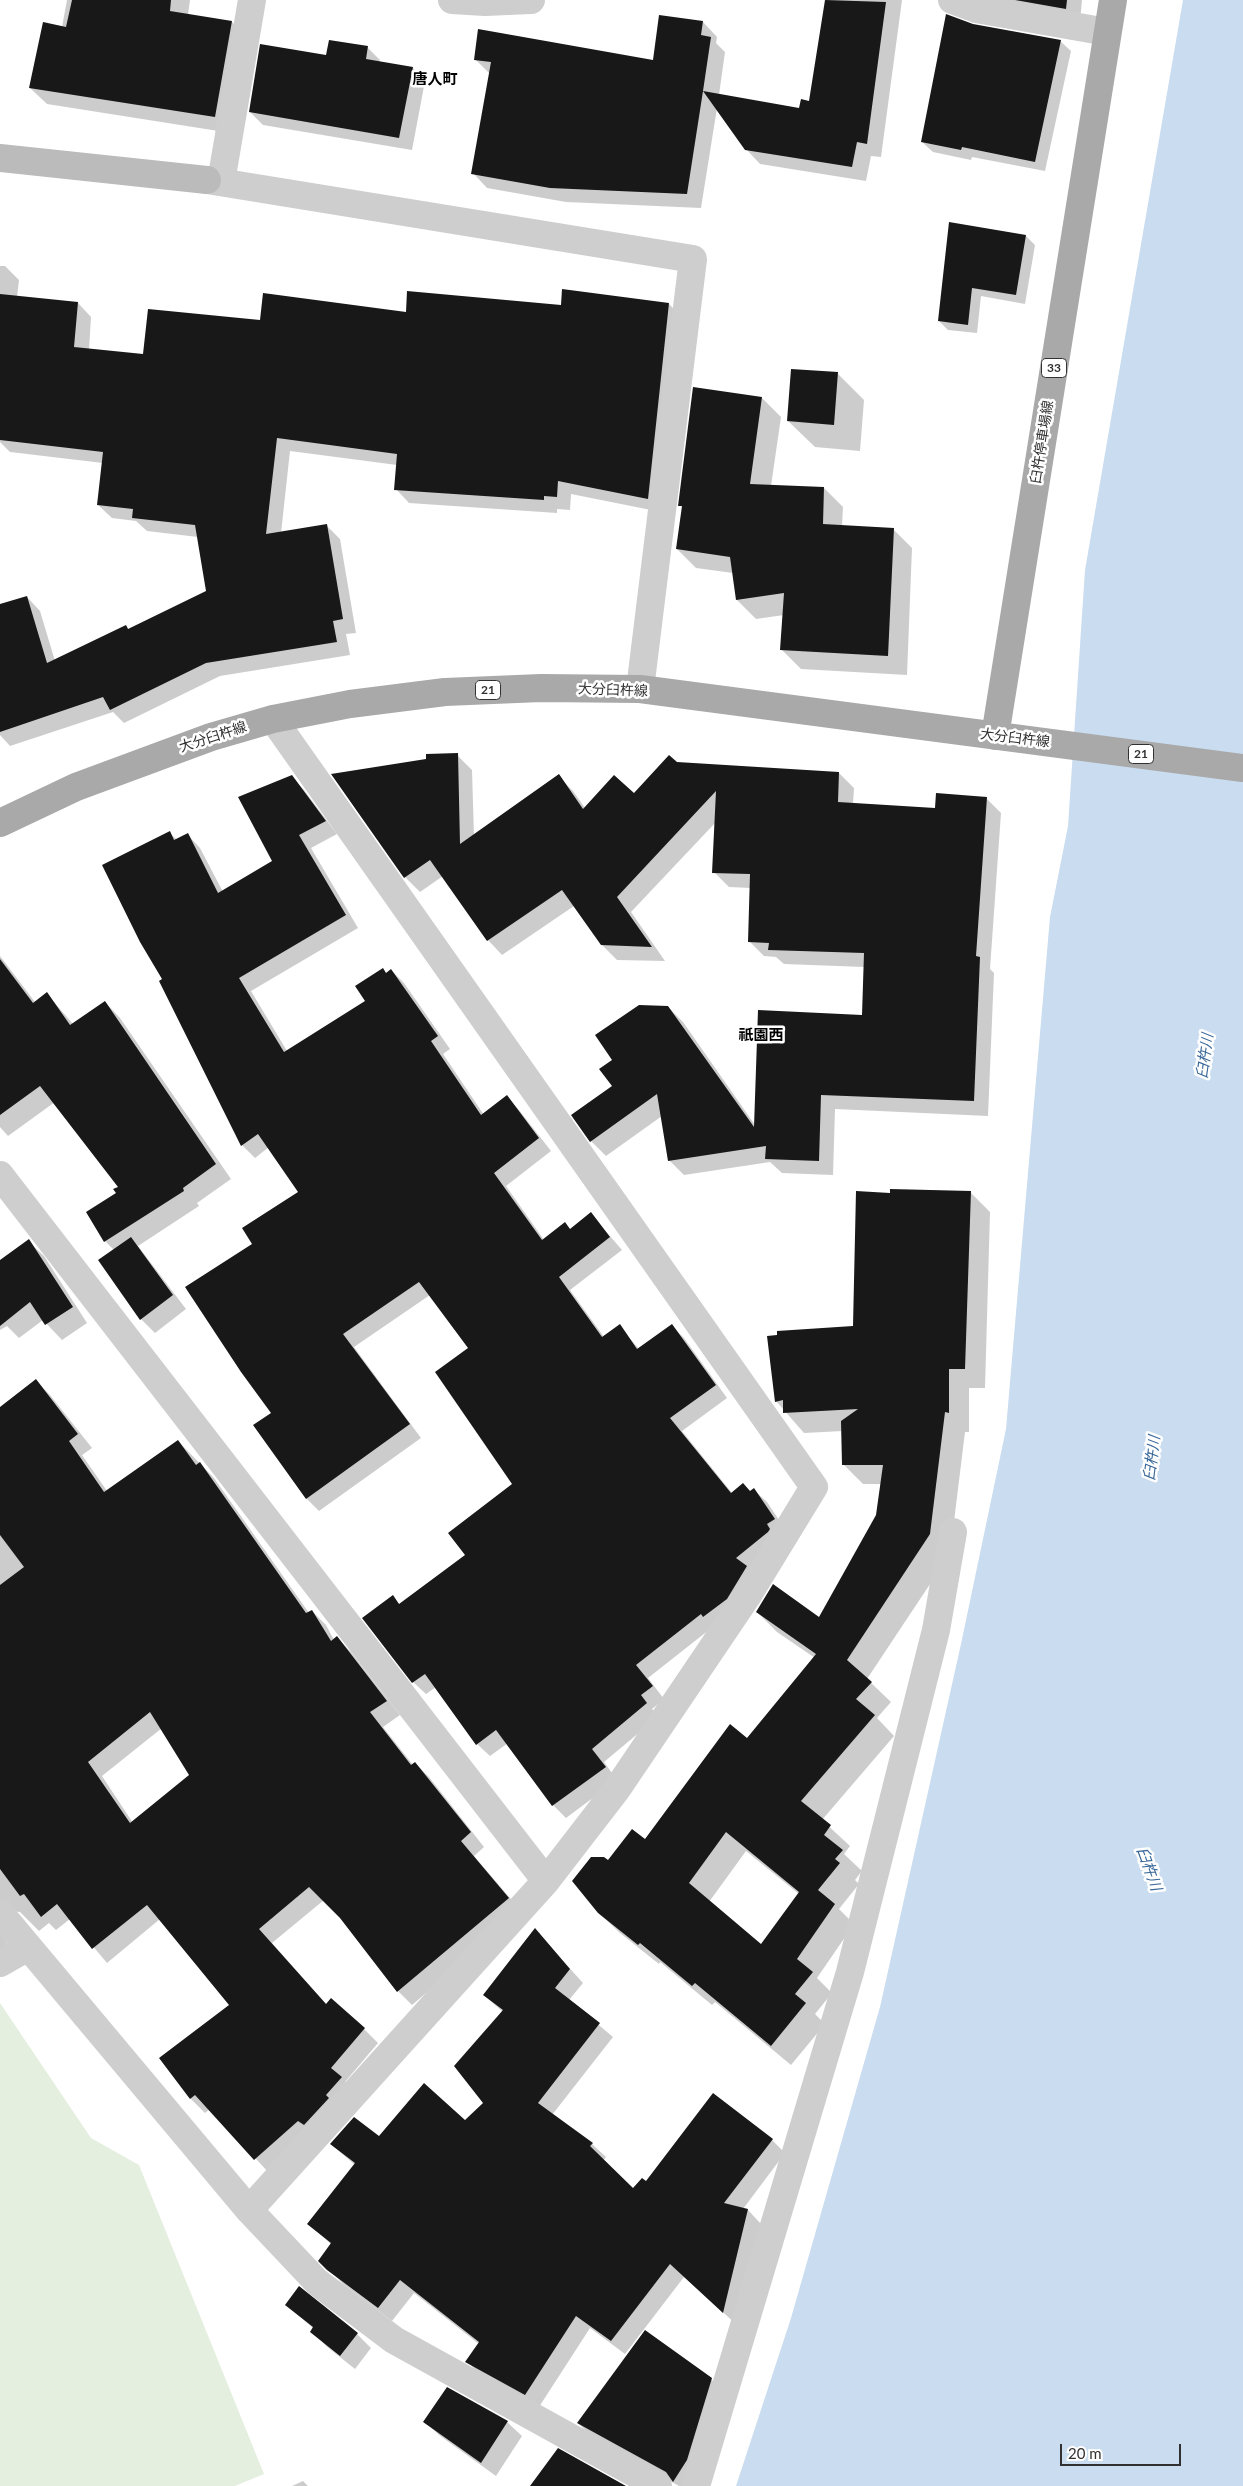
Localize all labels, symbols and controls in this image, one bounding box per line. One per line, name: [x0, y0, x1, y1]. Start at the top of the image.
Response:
district label: 唐人町: [413, 70, 457, 88]
road number: 33: [1042, 358, 1066, 378]
street label: 臼杵停車場線: [1027, 399, 1057, 485]
road number: 21: [476, 680, 500, 700]
street label: 大分臼杵線: [578, 680, 648, 700]
street label: 大分臼杵線: [177, 718, 249, 756]
street label: 大分臼杵線: [979, 725, 1051, 751]
road number: 21: [1128, 744, 1154, 764]
district label: 祇園西: [739, 1026, 783, 1044]
water label: 臼杵川: [1193, 1032, 1217, 1080]
water label: 臼杵川: [1140, 1435, 1164, 1481]
water label: 臼杵川: [1133, 1845, 1165, 1893]
scale bar: [1063, 2434, 1184, 2466]
text: 20 m: [1068, 2444, 1102, 2462]

